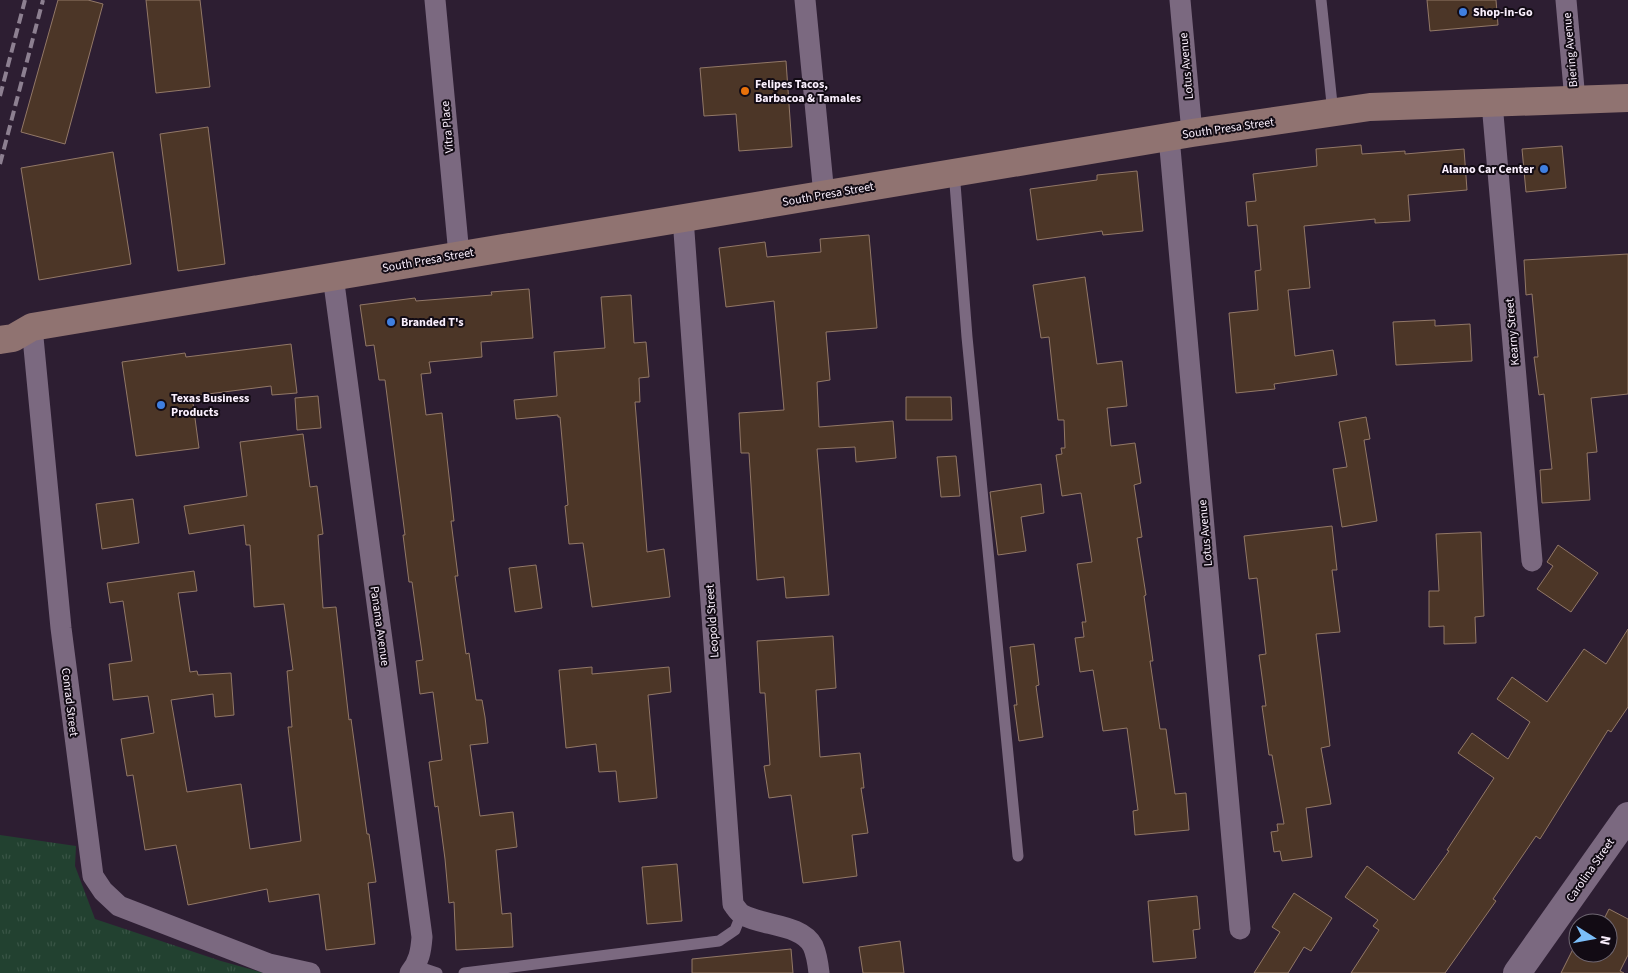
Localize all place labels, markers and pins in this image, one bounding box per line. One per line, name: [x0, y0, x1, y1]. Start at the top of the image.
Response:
place label: Shop-in-Go: [1473, 4, 1533, 21]
marker: Shop-in-Go: [1457, 6, 1469, 18]
place label: Felipes Tacos, Barbacoa & Tamales: [755, 76, 861, 107]
marker: Felipes Tacos, Barbacoa & Tamales: [739, 85, 751, 97]
place label: Alamo Car Center: [1441, 161, 1534, 178]
marker: Alamo Car Center: [1538, 163, 1550, 175]
place label: Branded T's: [401, 314, 464, 331]
marker: Branded T's: [385, 316, 397, 328]
place label: Texas Business Products: [171, 390, 249, 421]
marker: Texas Business Products: [155, 399, 167, 411]

